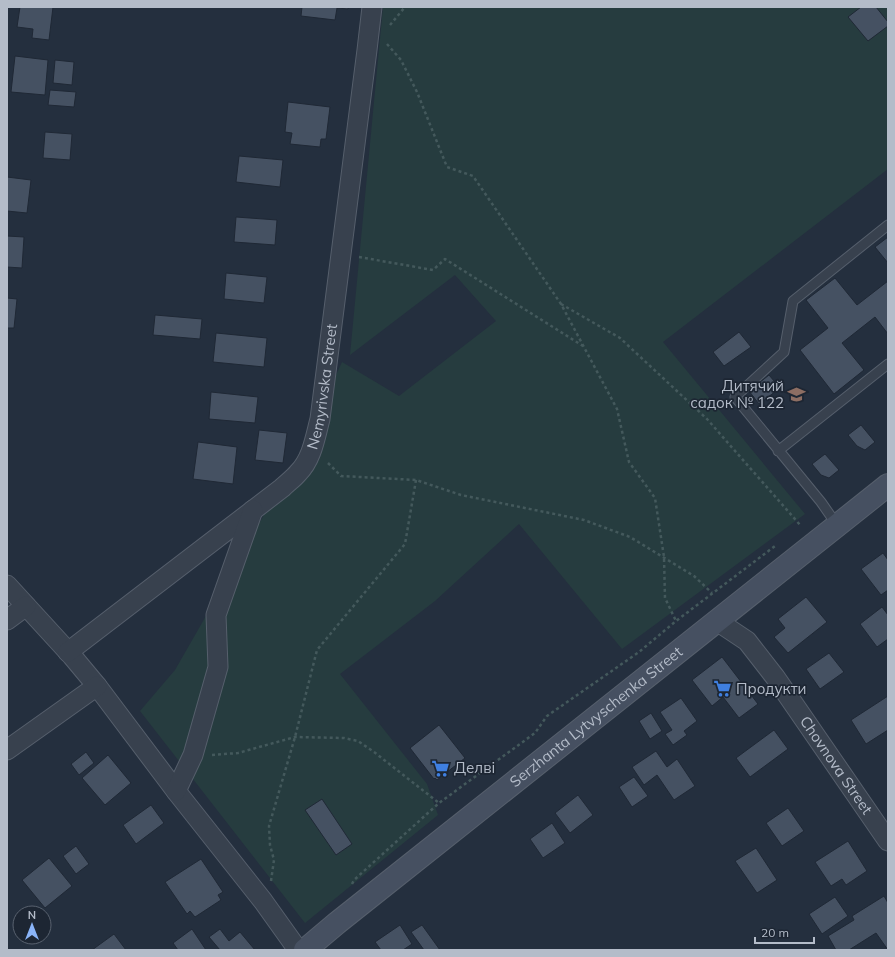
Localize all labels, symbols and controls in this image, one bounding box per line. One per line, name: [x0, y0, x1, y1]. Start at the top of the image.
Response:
street label: Nemyrivska Street: [303, 323, 341, 452]
place label: Дитячий садок № 122: [690, 376, 784, 412]
school or university icon: Дитячий садок № 122: [787, 385, 807, 405]
street label: Serzhanta Lytvyschenka Street: [506, 642, 686, 791]
supermarket icon: Продукти: [713, 679, 733, 699]
place label: Продукти: [736, 679, 806, 698]
street label: Chovnova Street: [796, 712, 877, 818]
supermarket icon: Делві: [431, 758, 451, 778]
place label: Делві: [454, 758, 495, 777]
north arrow: [12, 905, 52, 945]
text: N: [28, 908, 36, 922]
scale bar: [755, 919, 814, 945]
text: 20 m: [761, 925, 789, 940]

